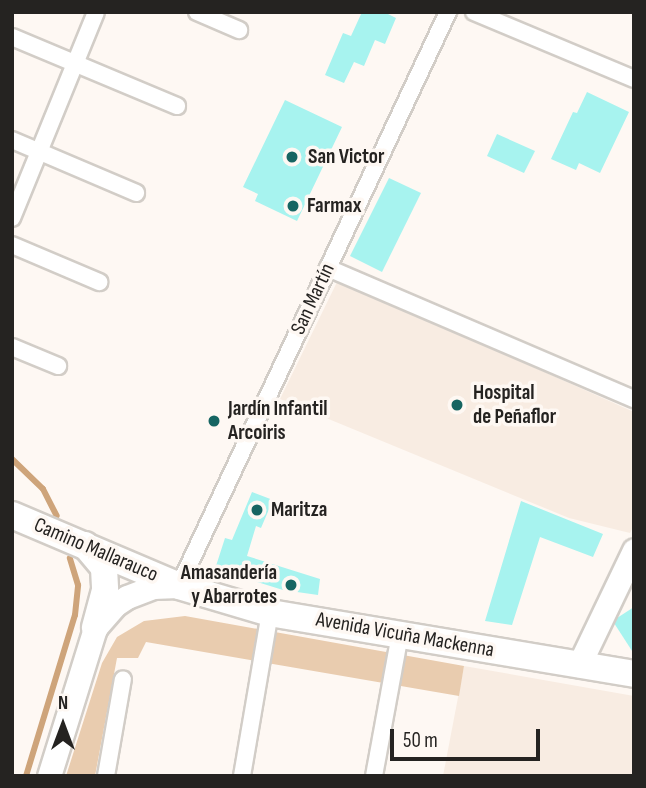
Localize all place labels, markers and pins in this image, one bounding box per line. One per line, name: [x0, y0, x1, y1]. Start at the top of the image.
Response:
place label: San Victor: [308, 144, 384, 170]
marker: San Victor: [282, 147, 302, 167]
place label: Farmax: [307, 193, 361, 219]
marker: Farmax: [285, 198, 301, 214]
place label: Hospital de Peñaflor: [473, 380, 556, 430]
marker: Hospital de Peñaflor: [447, 395, 467, 415]
place label: Jardín Infantil Arcoiris: [228, 396, 327, 446]
marker: Jardín Infantil Arcoiris: [206, 413, 222, 429]
place label: Maritza: [271, 497, 327, 523]
marker: Maritza: [249, 502, 265, 518]
place label: Amasandería y Abarrotes: [181, 560, 277, 610]
marker: Amasandería y Abarrotes: [283, 577, 299, 593]

